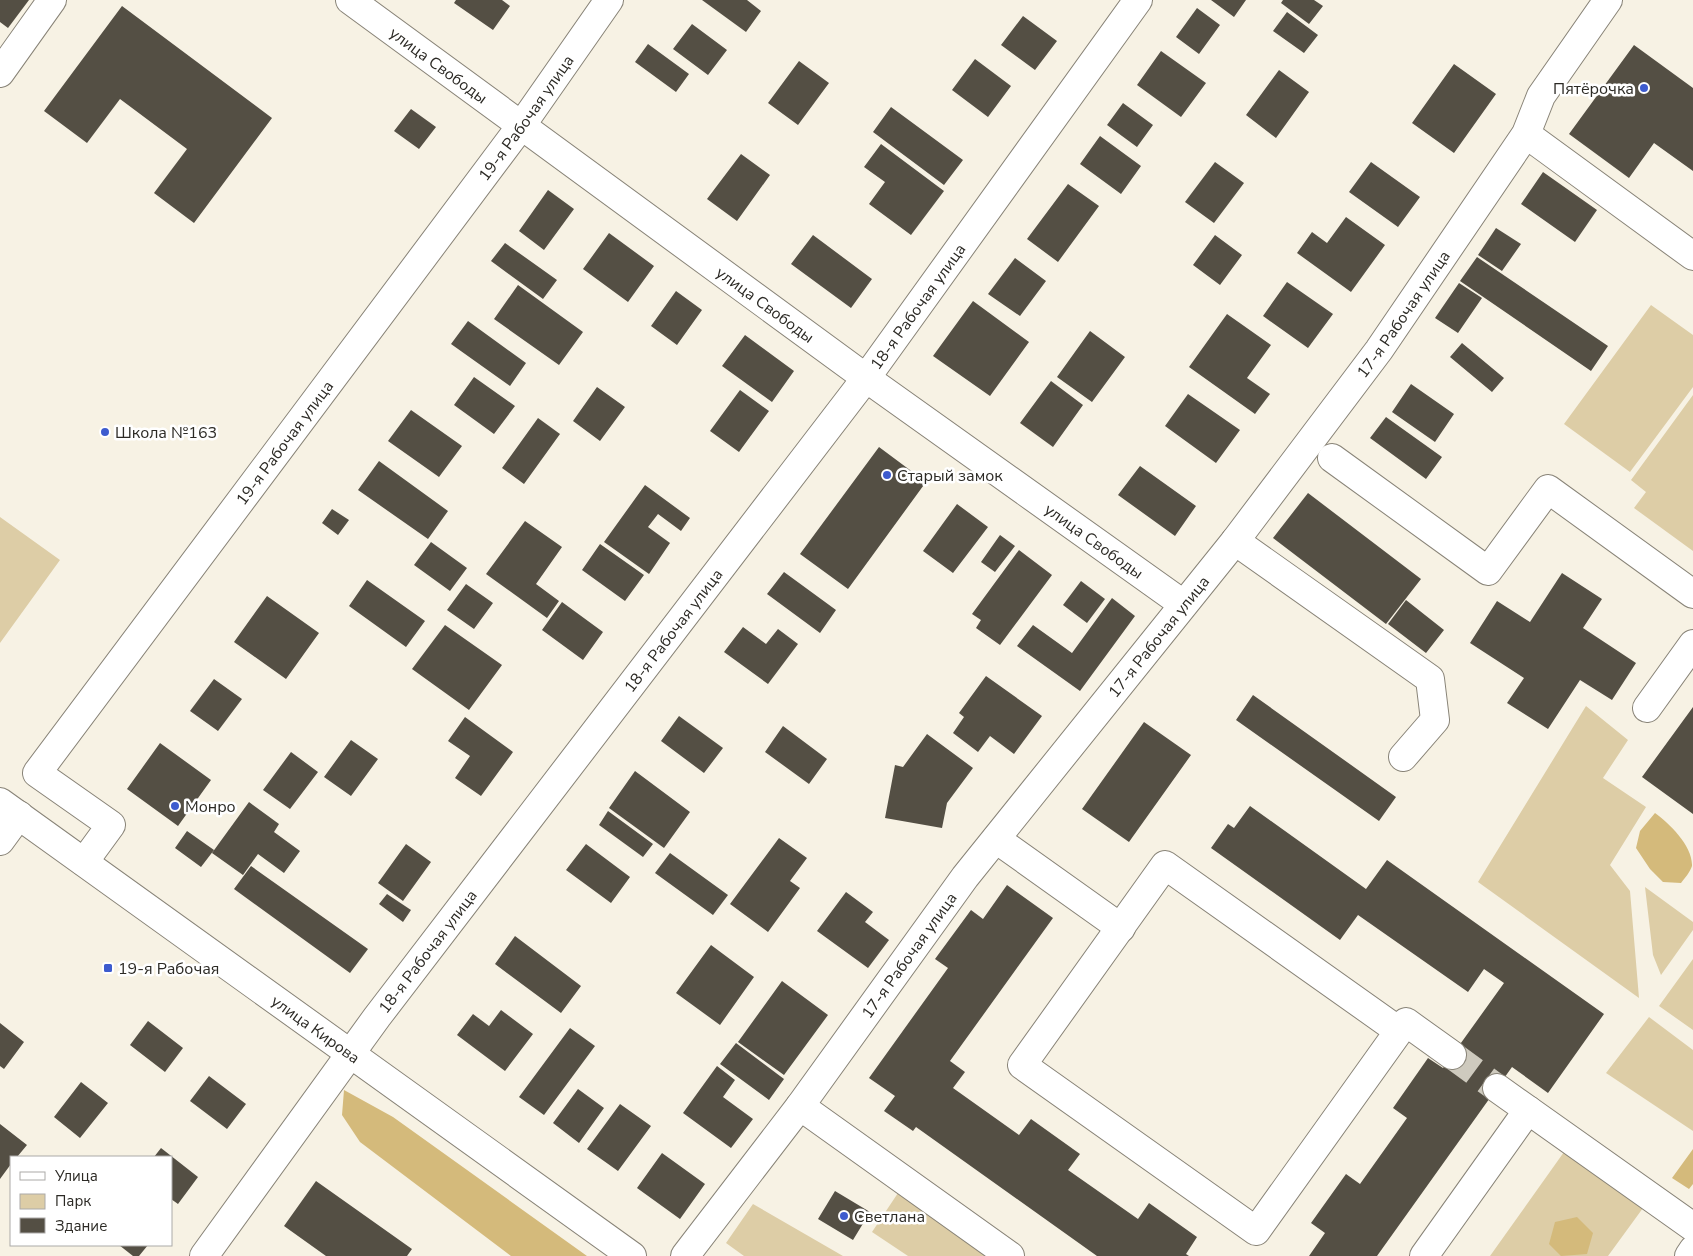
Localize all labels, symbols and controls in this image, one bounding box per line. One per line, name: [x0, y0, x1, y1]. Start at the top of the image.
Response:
street label: улица Свободы: [385, 22, 492, 109]
street label: 19-я Рабочая улица: [474, 51, 579, 186]
place label: Пятёрочка: [1553, 78, 1634, 100]
marker: Пятёрочка: [1638, 82, 1650, 94]
street label: 18-я Рабочая улица: [866, 239, 971, 374]
street label: 17-я Рабочая улица: [1352, 246, 1456, 383]
street label: улица Свободы: [711, 262, 818, 349]
street label: 19-я Рабочая улица: [231, 376, 339, 510]
place label: Школа №163: [115, 422, 217, 444]
marker: Школа №163: [99, 426, 111, 438]
place label: Старый замок: [897, 465, 1003, 487]
marker: Старый замок: [881, 469, 893, 481]
street label: улица Свободы: [1040, 499, 1148, 584]
street label: 18-я Рабочая улица: [619, 565, 728, 697]
street label: 17-я Рабочая улица: [1104, 571, 1215, 702]
place label: Монро: [185, 796, 236, 818]
marker: Монро: [169, 800, 181, 812]
street label: 18-я Рабочая улица: [374, 885, 483, 1018]
street label: 17-я Рабочая улица: [857, 888, 962, 1023]
place label: 19-я Рабочая: [118, 958, 219, 980]
marker: 19-я Рабочая: [102, 962, 114, 974]
street label: улица Кирова: [267, 990, 364, 1069]
legend: [10, 1156, 172, 1246]
text: Улица: [54, 1166, 98, 1186]
text: Парк: [55, 1191, 91, 1211]
place label: Светлана: [854, 1206, 925, 1228]
marker: Светлана: [838, 1210, 850, 1222]
text: Здание: [55, 1216, 107, 1236]

